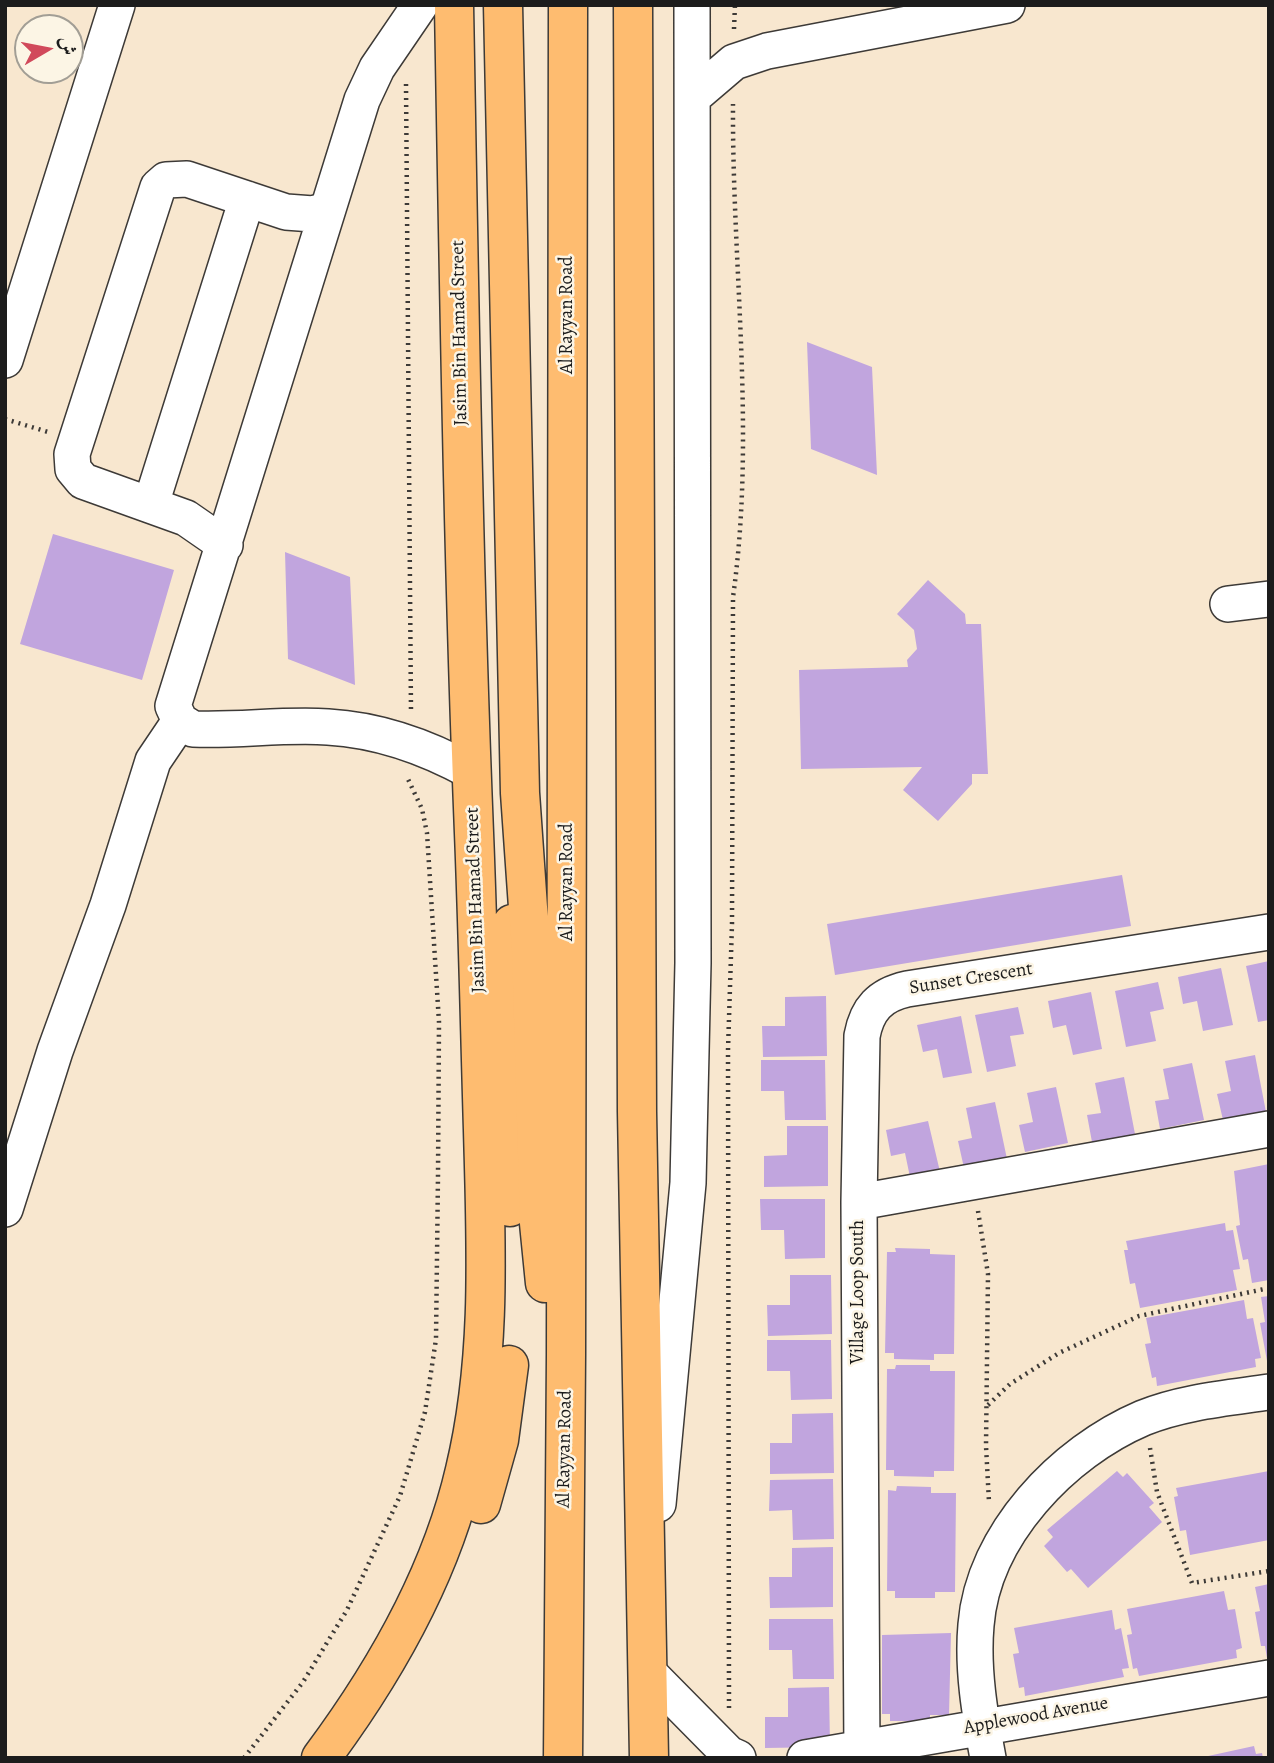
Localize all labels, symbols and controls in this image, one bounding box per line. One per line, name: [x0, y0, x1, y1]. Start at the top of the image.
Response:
north arrow: [14, 14, 84, 84]
text: ش: [53, 34, 82, 57]
street label: Jasim Bin Hamad Street: [447, 240, 473, 426]
street label: Al Rayyan Road: [556, 256, 578, 374]
street label: Jasim Bin Hamad Street: [461, 807, 491, 993]
street label: Al Rayyan Road: [556, 823, 578, 941]
street label: Sunset Crescent: [908, 958, 1034, 1000]
street label: Village Loop South: [847, 1220, 869, 1364]
street label: Al Rayyan Road: [553, 1390, 577, 1508]
street label: Applewood Avenue: [962, 1692, 1110, 1740]

